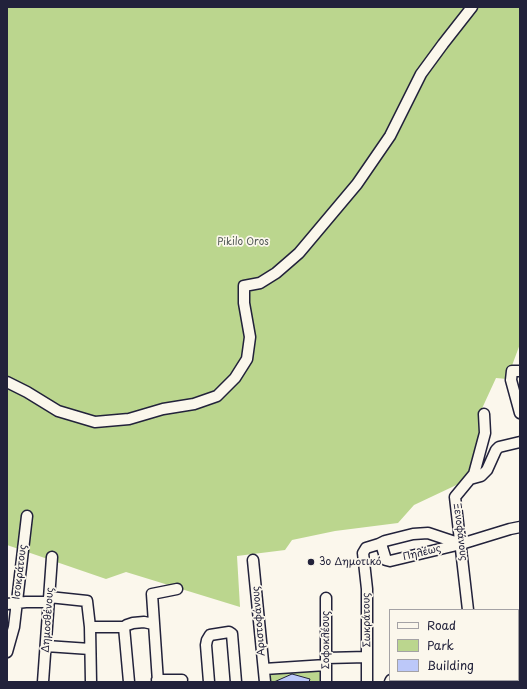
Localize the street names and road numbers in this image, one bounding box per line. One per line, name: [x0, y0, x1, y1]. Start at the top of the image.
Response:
street label: Ξενοφάνους: [450, 502, 470, 562]
street label: Πηλέως: [402, 542, 442, 564]
street label: Ισοκράτους: [11, 544, 29, 600]
street label: Αριστοφάνους: [250, 585, 268, 657]
street label: Δημοσθένους: [40, 587, 56, 653]
street label: Σωκράτους: [361, 593, 373, 647]
street label: Σοφοκλέους: [320, 611, 332, 669]

